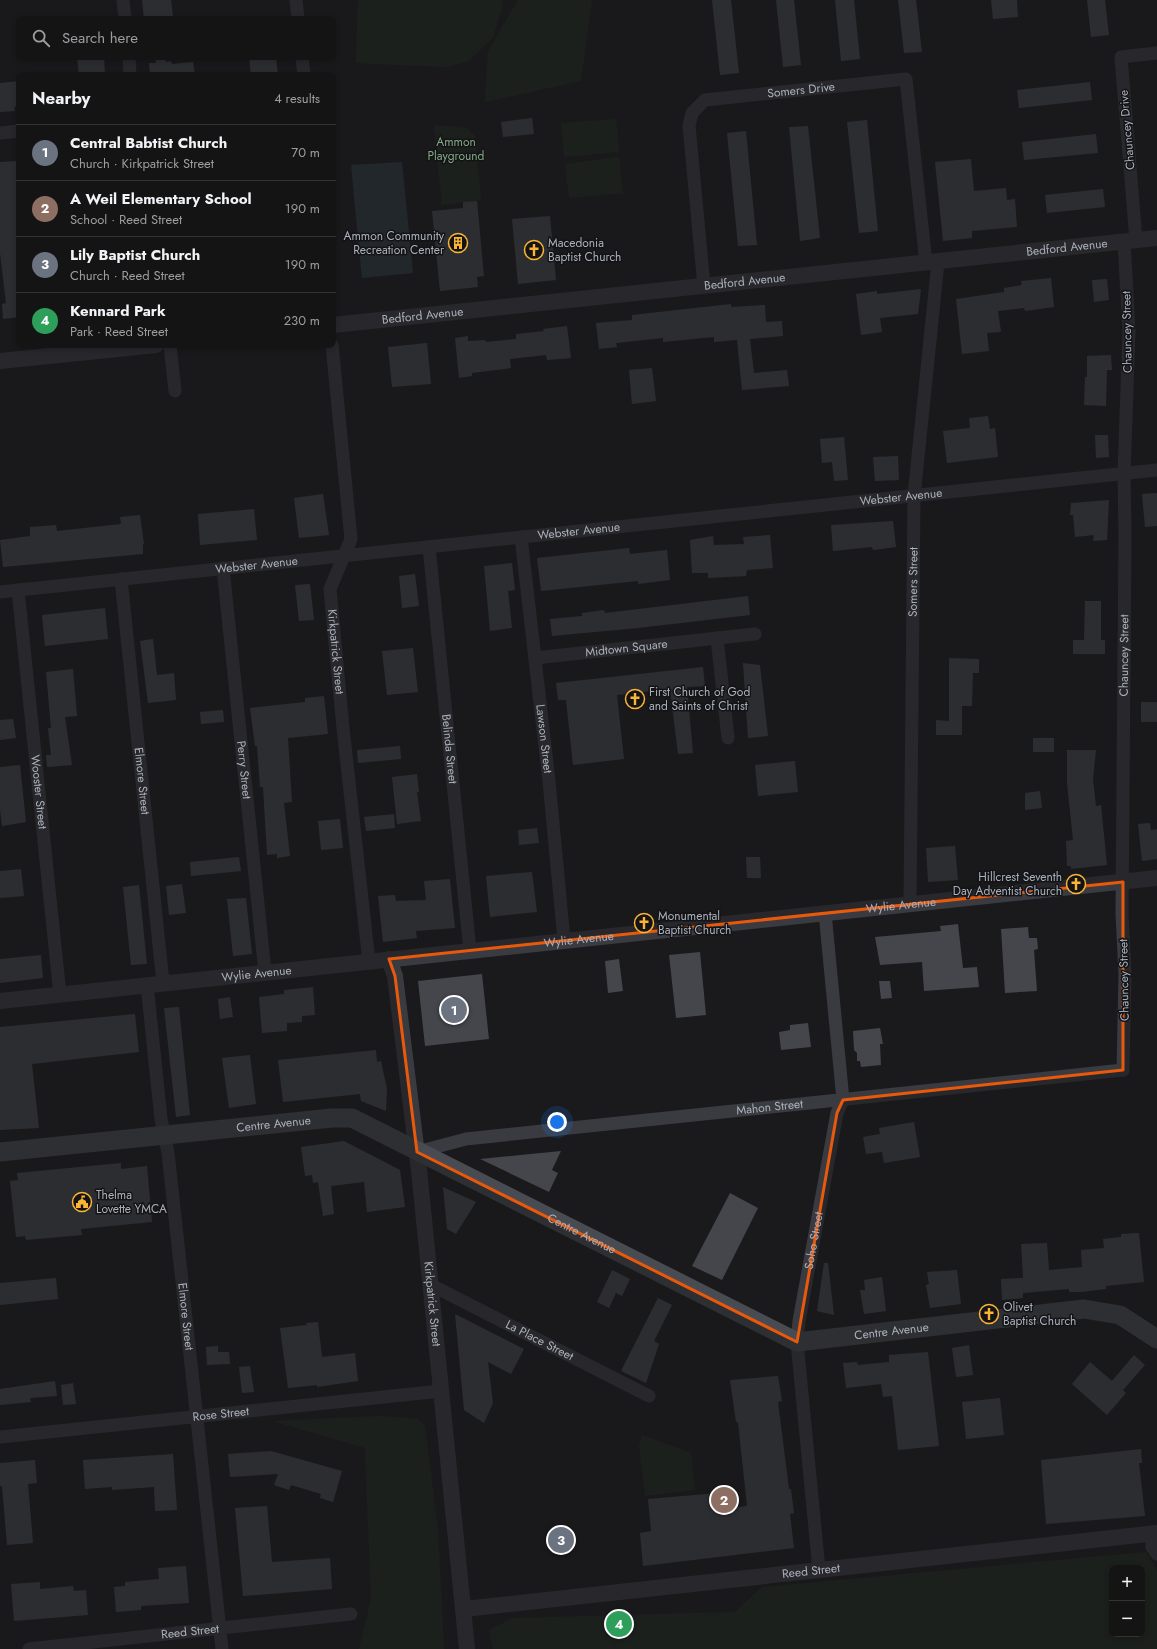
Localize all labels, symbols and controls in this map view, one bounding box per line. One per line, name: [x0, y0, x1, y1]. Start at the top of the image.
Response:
search box: [16, 16, 336, 60]
icon: search: [30, 27, 52, 49]
text: Search here: [62, 27, 138, 49]
street label: Somers Drive: [766, 77, 836, 102]
text: Nearby: [32, 86, 90, 110]
text: 4 results: [274, 89, 320, 108]
street label: Chauncey Drive: [1115, 89, 1139, 171]
text: Central Babtist Church: [70, 132, 227, 154]
park label: Ammon Playground: [428, 133, 484, 165]
text: 1: [42, 143, 48, 162]
text: 70 m: [291, 143, 320, 162]
text: Church · Kirkpatrick Street: [70, 154, 214, 173]
text: A Weil Elementary School: [70, 188, 252, 210]
text: 2: [41, 199, 49, 218]
text: 190 m: [285, 199, 320, 218]
text: School · Reed Street: [70, 210, 182, 229]
place label: Ammon Community Recreation Center: [344, 227, 445, 259]
building icon: Ammon Community Recreation Center: [447, 232, 469, 254]
place label: Macedonia Baptist Church: [548, 234, 621, 266]
street label: Bedford Avenue: [1025, 234, 1109, 261]
church icon: Macedonia Baptist Church: [523, 239, 545, 261]
text: Lily Baptist Church: [70, 244, 200, 266]
text: 3: [41, 255, 49, 274]
text: 190 m: [285, 255, 320, 274]
text: Church · Reed Street: [70, 266, 185, 285]
street label: Bedford Avenue: [703, 268, 786, 295]
street label: Chauncey Street: [1117, 291, 1137, 373]
text: Kennard Park: [70, 300, 166, 322]
street label: Bedford Avenue: [381, 302, 464, 329]
text: 4: [40, 311, 50, 330]
text: 230 m: [284, 311, 320, 330]
text: Park · Reed Street: [70, 322, 168, 341]
street label: Webster Avenue: [859, 484, 943, 510]
street label: Webster Avenue: [537, 518, 621, 544]
street label: Somers Street: [904, 547, 923, 617]
street label: Webster Avenue: [214, 552, 299, 578]
street label: Kirkpatrick Street: [323, 608, 349, 695]
street label: Chauncey Street: [1115, 614, 1133, 697]
street label: Midtown Square: [584, 635, 669, 661]
place label: First Church of God and Saints of Christ: [649, 683, 750, 715]
church icon: First Church of God and Saints of Christ: [624, 688, 646, 710]
street label: Lawson Street: [531, 703, 557, 774]
street label: Belinda Street: [437, 713, 462, 785]
street label: Perry Street: [232, 740, 256, 800]
street label: Elmore Street: [130, 746, 154, 816]
street label: Wooster Street: [26, 754, 52, 830]
place label: Hillcrest Seventh Day Adventist Church: [953, 868, 1062, 900]
church icon: Hillcrest Seventh Day Adventist Church: [1065, 873, 1087, 895]
street label: Wylie Avenue: [865, 893, 937, 918]
place label: Monumental Baptist Church: [658, 907, 731, 939]
church icon: Monumental Baptist Church: [633, 912, 655, 934]
street label: Wylie Avenue: [543, 927, 615, 952]
street label: Chauncey Street: [1114, 939, 1134, 1021]
street label: Wylie Avenue: [221, 961, 292, 986]
pin: 1: [441, 995, 467, 1025]
street label: Mahon Street: [735, 1095, 804, 1120]
street label: Centre Avenue: [235, 1111, 312, 1137]
your location: [547, 1112, 567, 1132]
place label: Thelma Lovette YMCA: [96, 1186, 167, 1218]
public building icon: Thelma Lovette YMCA: [71, 1191, 93, 1213]
street label: Centre Avenue: [544, 1209, 619, 1259]
street label: Soho Street: [800, 1210, 828, 1271]
street label: Kirkpatrick Street: [419, 1260, 446, 1347]
street label: Elmore Street: [173, 1282, 198, 1351]
place label: Olivet Baptist Church: [1003, 1298, 1076, 1330]
church icon: Olivet Baptist Church: [978, 1303, 1000, 1325]
street label: La Place Street: [503, 1316, 577, 1365]
street label: Centre Avenue: [853, 1318, 930, 1344]
street label: Rose Street: [192, 1402, 250, 1426]
pin: 2: [711, 1485, 737, 1515]
pin: 3: [548, 1525, 574, 1555]
street label: Reed Street: [781, 1559, 841, 1583]
map controls: [1109, 1565, 1145, 1637]
button: +: [1109, 1565, 1145, 1601]
button: −: [1109, 1601, 1145, 1637]
pin: 4: [606, 1609, 632, 1639]
street label: Reed Street: [160, 1619, 220, 1644]

